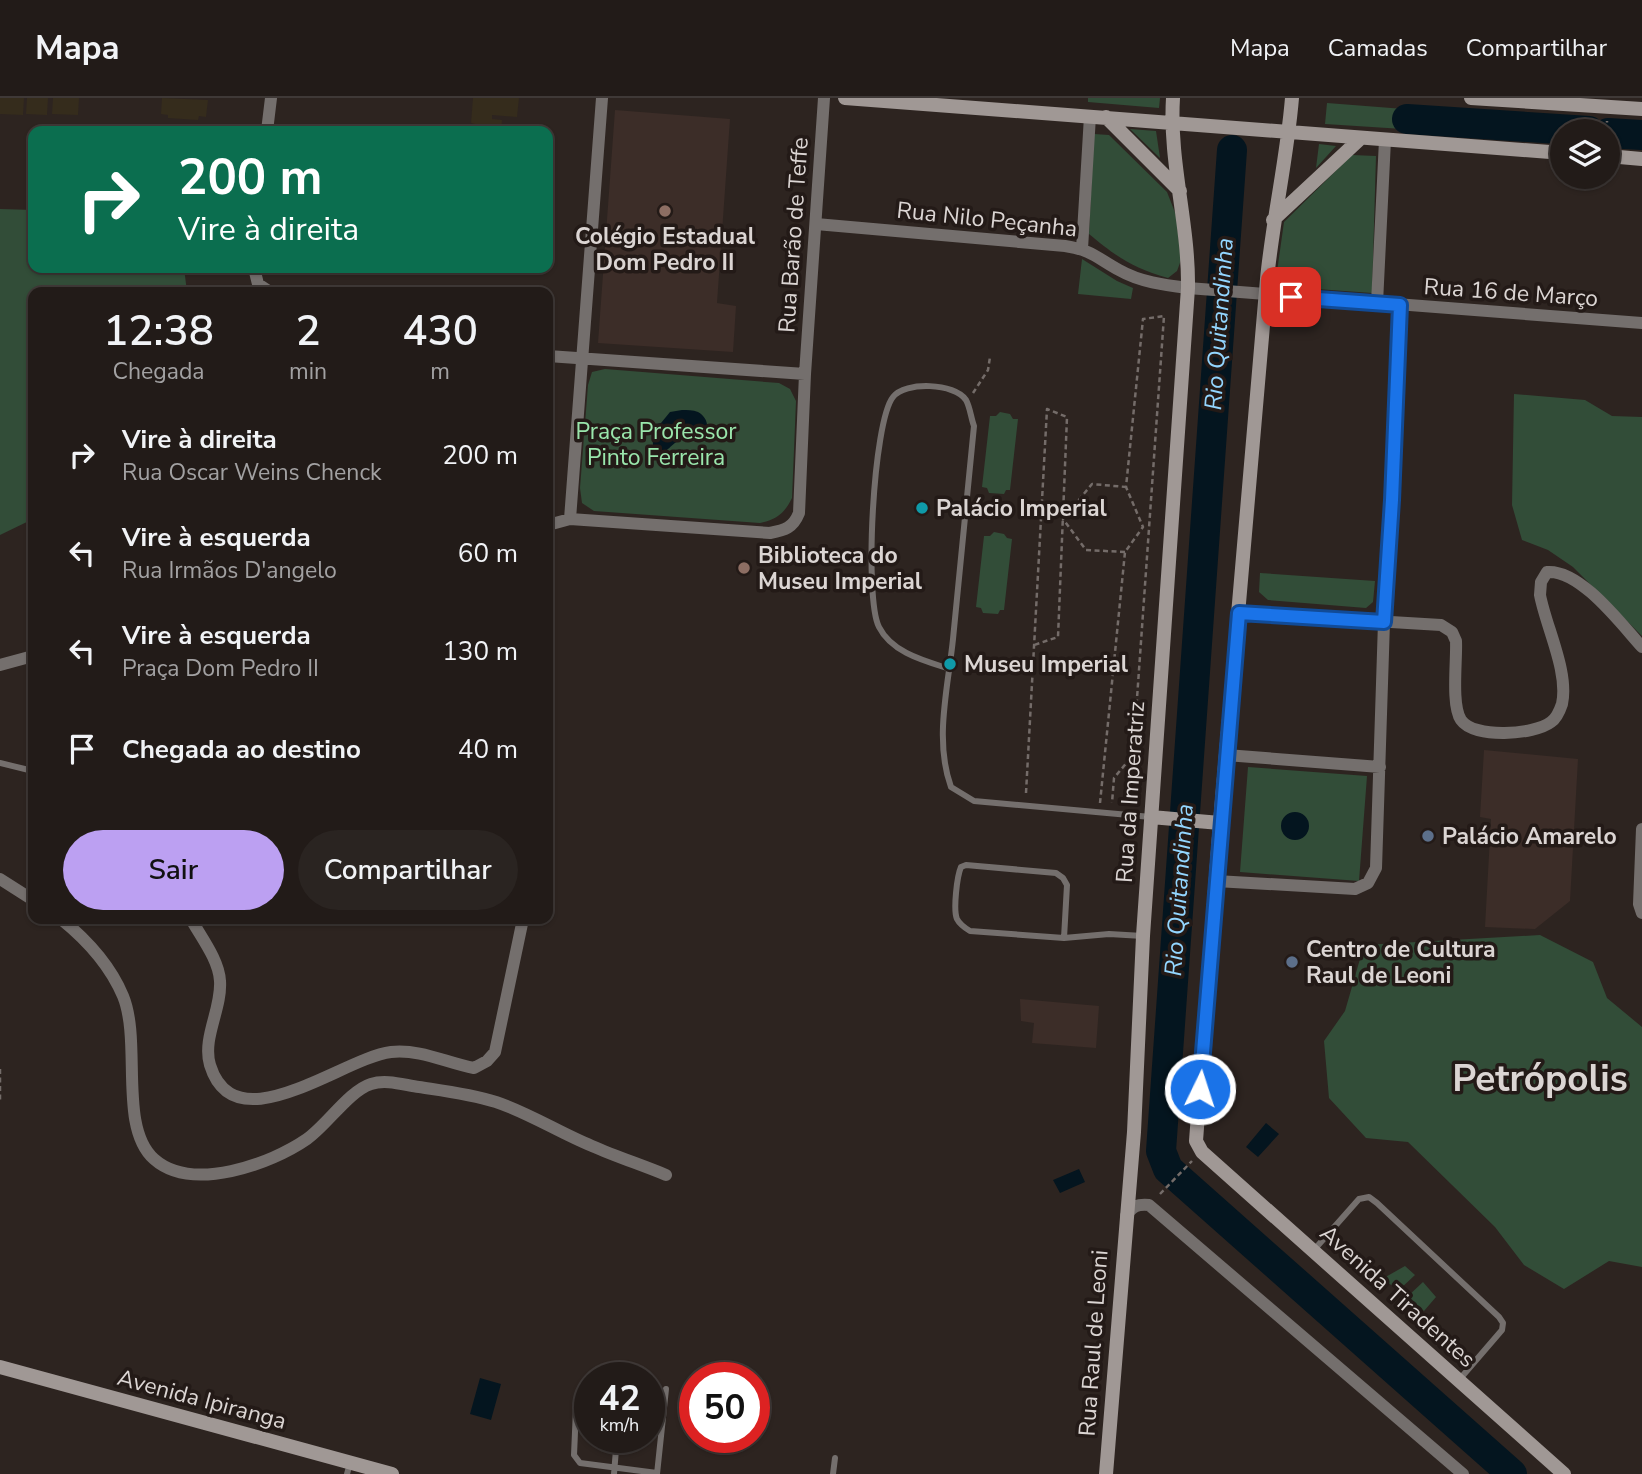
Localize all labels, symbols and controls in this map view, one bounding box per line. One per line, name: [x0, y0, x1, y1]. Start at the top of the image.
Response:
text: Mapa: [35, 26, 120, 71]
text: Mapa: [1230, 32, 1290, 64]
text: Camadas: [1328, 32, 1428, 64]
text: Compartilhar: [1466, 32, 1607, 64]
map controls: [1550, 119, 1620, 189]
button: layers: [1550, 119, 1620, 189]
street label: Rua Barão de Teffe: [771, 136, 816, 334]
text: 200 m: [178, 144, 322, 211]
icon: right: [63, 154, 154, 245]
street label: Rua Nilo Peçanha: [895, 195, 1079, 244]
marker: Colégio Estadual Dom Pedro II: [657, 203, 673, 219]
text: Vire à direita: [178, 208, 359, 251]
place label: Colégio Estadual Dom Pedro II: [575, 221, 756, 278]
water label: Rio Quitandinha: [1197, 237, 1241, 411]
pin: [1261, 267, 1321, 327]
street label: Rua 16 de Março: [1423, 271, 1599, 314]
icon: arrive: [1272, 278, 1310, 316]
text: 12:38: [103, 303, 214, 360]
text: 2: [295, 303, 321, 360]
text: 430: [402, 303, 478, 360]
text: Chegada: [112, 356, 205, 387]
text: min: [289, 356, 327, 387]
text: m: [430, 356, 450, 387]
park label: Praça Professor Pinto Ferreira: [575, 416, 737, 473]
text: Vire à direita: [122, 422, 277, 457]
icon: right: [63, 436, 101, 474]
text: 200 m: [442, 438, 518, 473]
text: Rua Oscar Weins Chenck: [122, 457, 382, 488]
place label: Palácio Imperial: [936, 493, 1108, 524]
marker: Palácio Imperial: [914, 500, 930, 516]
text: Vire à esquerda: [122, 520, 311, 555]
icon: left: [63, 534, 101, 572]
text: 60 m: [458, 536, 518, 571]
place label: Biblioteca do Museu Imperial: [758, 540, 923, 597]
text: Rua Irmãos D'angelo: [122, 555, 337, 586]
marker: Biblioteca do Museu Imperial: [736, 560, 752, 576]
text: Vire à esquerda: [122, 618, 311, 653]
icon: left: [63, 632, 101, 670]
text: 130 m: [442, 634, 518, 669]
place label: Museu Imperial: [964, 649, 1129, 680]
text: Praça Dom Pedro II: [122, 653, 319, 684]
marker: Museu Imperial: [942, 656, 958, 672]
street label: Rua da Imperatriz: [1109, 700, 1152, 884]
icon: arrive: [63, 730, 101, 768]
text: Chegada ao destino: [122, 732, 361, 767]
text: 40 m: [458, 732, 518, 767]
water label: Rio Quitandinha: [1157, 803, 1201, 977]
place label: Palácio Amarelo: [1442, 821, 1617, 852]
marker: Palácio Amarelo: [1420, 828, 1436, 844]
button: Sair: [63, 830, 284, 910]
button: Compartilhar: [298, 830, 518, 910]
place label: Centro de Cultura Raul de Leoni: [1306, 934, 1496, 991]
marker: Centro de Cultura Raul de Leoni: [1284, 954, 1300, 970]
position arrow: [1163, 1052, 1237, 1126]
district label: Petrópolis: [1452, 1054, 1628, 1104]
street label: Avenida Tiradentes: [1313, 1218, 1482, 1375]
street label: Rua Raul de Leoni: [1072, 1249, 1115, 1437]
street label: Avenida Ipiranga: [114, 1362, 290, 1437]
speed limit sign: 50: [679, 1362, 770, 1453]
text: 42: [598, 1375, 641, 1422]
text: km/h: [600, 1413, 639, 1437]

